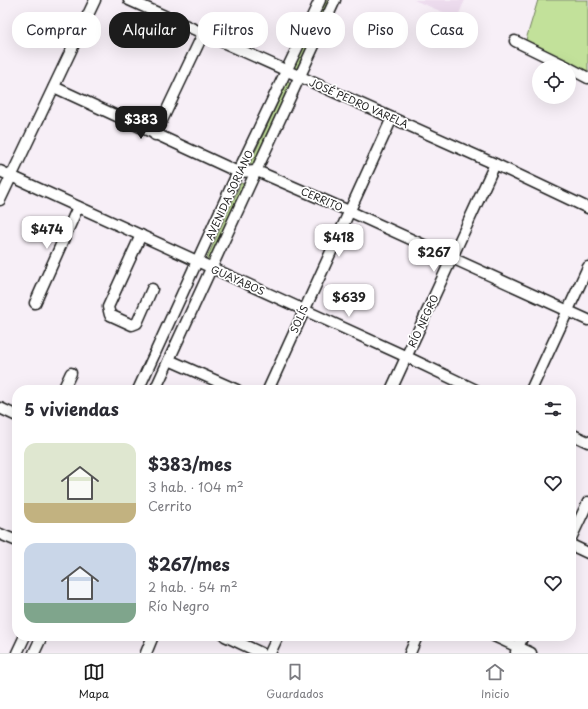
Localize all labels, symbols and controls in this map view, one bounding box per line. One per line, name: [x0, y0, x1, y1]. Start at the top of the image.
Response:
chip: Comprar: [12, 12, 101, 48]
chip: Alquilar: [109, 12, 190, 48]
chip: Filtros: [198, 12, 268, 48]
chip: Nuevo: [276, 12, 345, 48]
chip: Piso: [353, 12, 408, 48]
chip: Casa: [416, 12, 478, 48]
map controls: [532, 60, 576, 104]
button: locate: [532, 60, 576, 104]
street label: JOSÉ PEDRO VARELA: [307, 74, 411, 131]
pin: $383: [117, 106, 165, 140]
text: $383: [124, 109, 158, 128]
street label: AVENIDA SORIANO: [201, 147, 256, 242]
street label: CERRITO: [299, 183, 346, 214]
pin: $474: [23, 216, 71, 250]
text: $474: [31, 219, 63, 238]
pin: $418: [315, 224, 363, 258]
text: $418: [324, 227, 354, 246]
pin: $267: [410, 239, 458, 273]
text: $267: [418, 242, 451, 261]
street label: GUAYABOS: [209, 261, 268, 298]
pin: $639: [325, 284, 373, 318]
text: $639: [332, 287, 366, 306]
street label: RÍO NEGRO: [404, 292, 441, 350]
street label: SOLÍS: [286, 302, 311, 335]
text: 5 viviendas: [24, 396, 119, 422]
icon: filters: [542, 398, 564, 420]
text: $383/mes: [148, 451, 232, 477]
icon: home: [56, 459, 104, 507]
icon: heart: [542, 472, 564, 494]
text: 3 hab. · 104 m²: [148, 477, 244, 496]
text: Cerrito: [148, 496, 192, 515]
text: $267/mes: [148, 551, 230, 577]
icon: home: [56, 559, 104, 607]
icon: heart: [542, 572, 564, 594]
text: 2 hab. · 54 m²: [148, 577, 238, 596]
text: Río Negro: [148, 596, 209, 615]
tab: Mapa: [79, 661, 109, 702]
tab: Guardados: [266, 661, 324, 702]
tab: Inicio: [481, 661, 509, 702]

